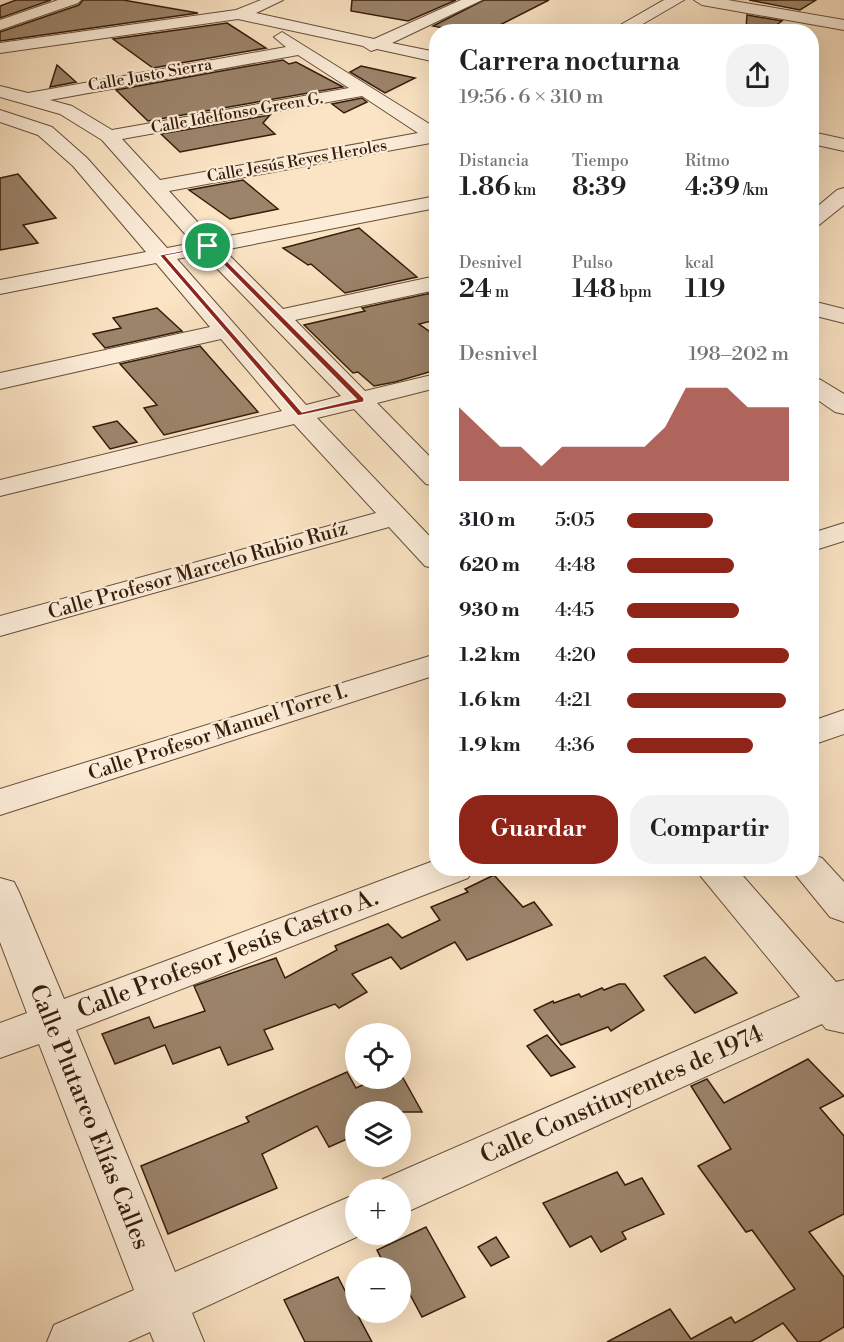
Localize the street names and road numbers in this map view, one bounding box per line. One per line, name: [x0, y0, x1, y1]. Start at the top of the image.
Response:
street label: Calle Justo Sierra: [86, 54, 214, 96]
street label: Calle Idelfonso Green G.: [149, 88, 325, 138]
street label: Calle Jesús Reyes Heroles: [205, 135, 389, 187]
street label: Calle Profesor Marcelo Rubio Ruíz: [45, 516, 351, 626]
street label: Calle Profesor Manuel Torre I.: [85, 679, 351, 787]
street label: Calle Profesor Jesús Castro A.: [73, 883, 383, 1025]
street label: Calle Plutarco Elías Calles: [22, 980, 156, 1254]
street label: Calle Constituyentes de 1974: [476, 1019, 768, 1171]

